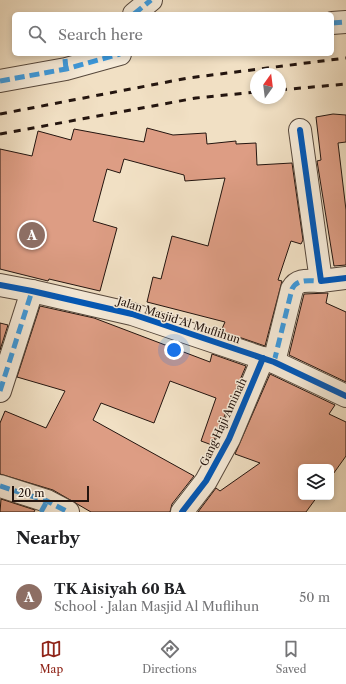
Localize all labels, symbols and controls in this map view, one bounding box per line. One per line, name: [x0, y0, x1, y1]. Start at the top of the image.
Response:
search box: [12, 12, 334, 56]
icon: search: [26, 23, 48, 45]
text: Search here: [58, 25, 143, 44]
north arrow: [250, 68, 286, 104]
pin: A: [19, 220, 45, 250]
street label: Jalan Masjid Al Muflihun: [114, 293, 242, 347]
your location: [164, 340, 184, 360]
street label: Gang Haji Aminah: [196, 376, 250, 468]
map controls: [298, 464, 334, 500]
button: layers: [298, 464, 334, 500]
scale bar: [12, 484, 89, 503]
text: 20 m: [18, 486, 44, 500]
text: Nearby: [16, 528, 80, 548]
text: TK Aisiyah 60 BA: [54, 579, 186, 598]
text: A: [24, 589, 34, 605]
text: 50 m: [299, 589, 330, 605]
text: School · Jalan Masjid Al Muflihun: [54, 598, 259, 614]
tab: Map: [40, 638, 63, 676]
tab: Directions: [142, 638, 197, 676]
tab: Saved: [276, 638, 306, 676]

